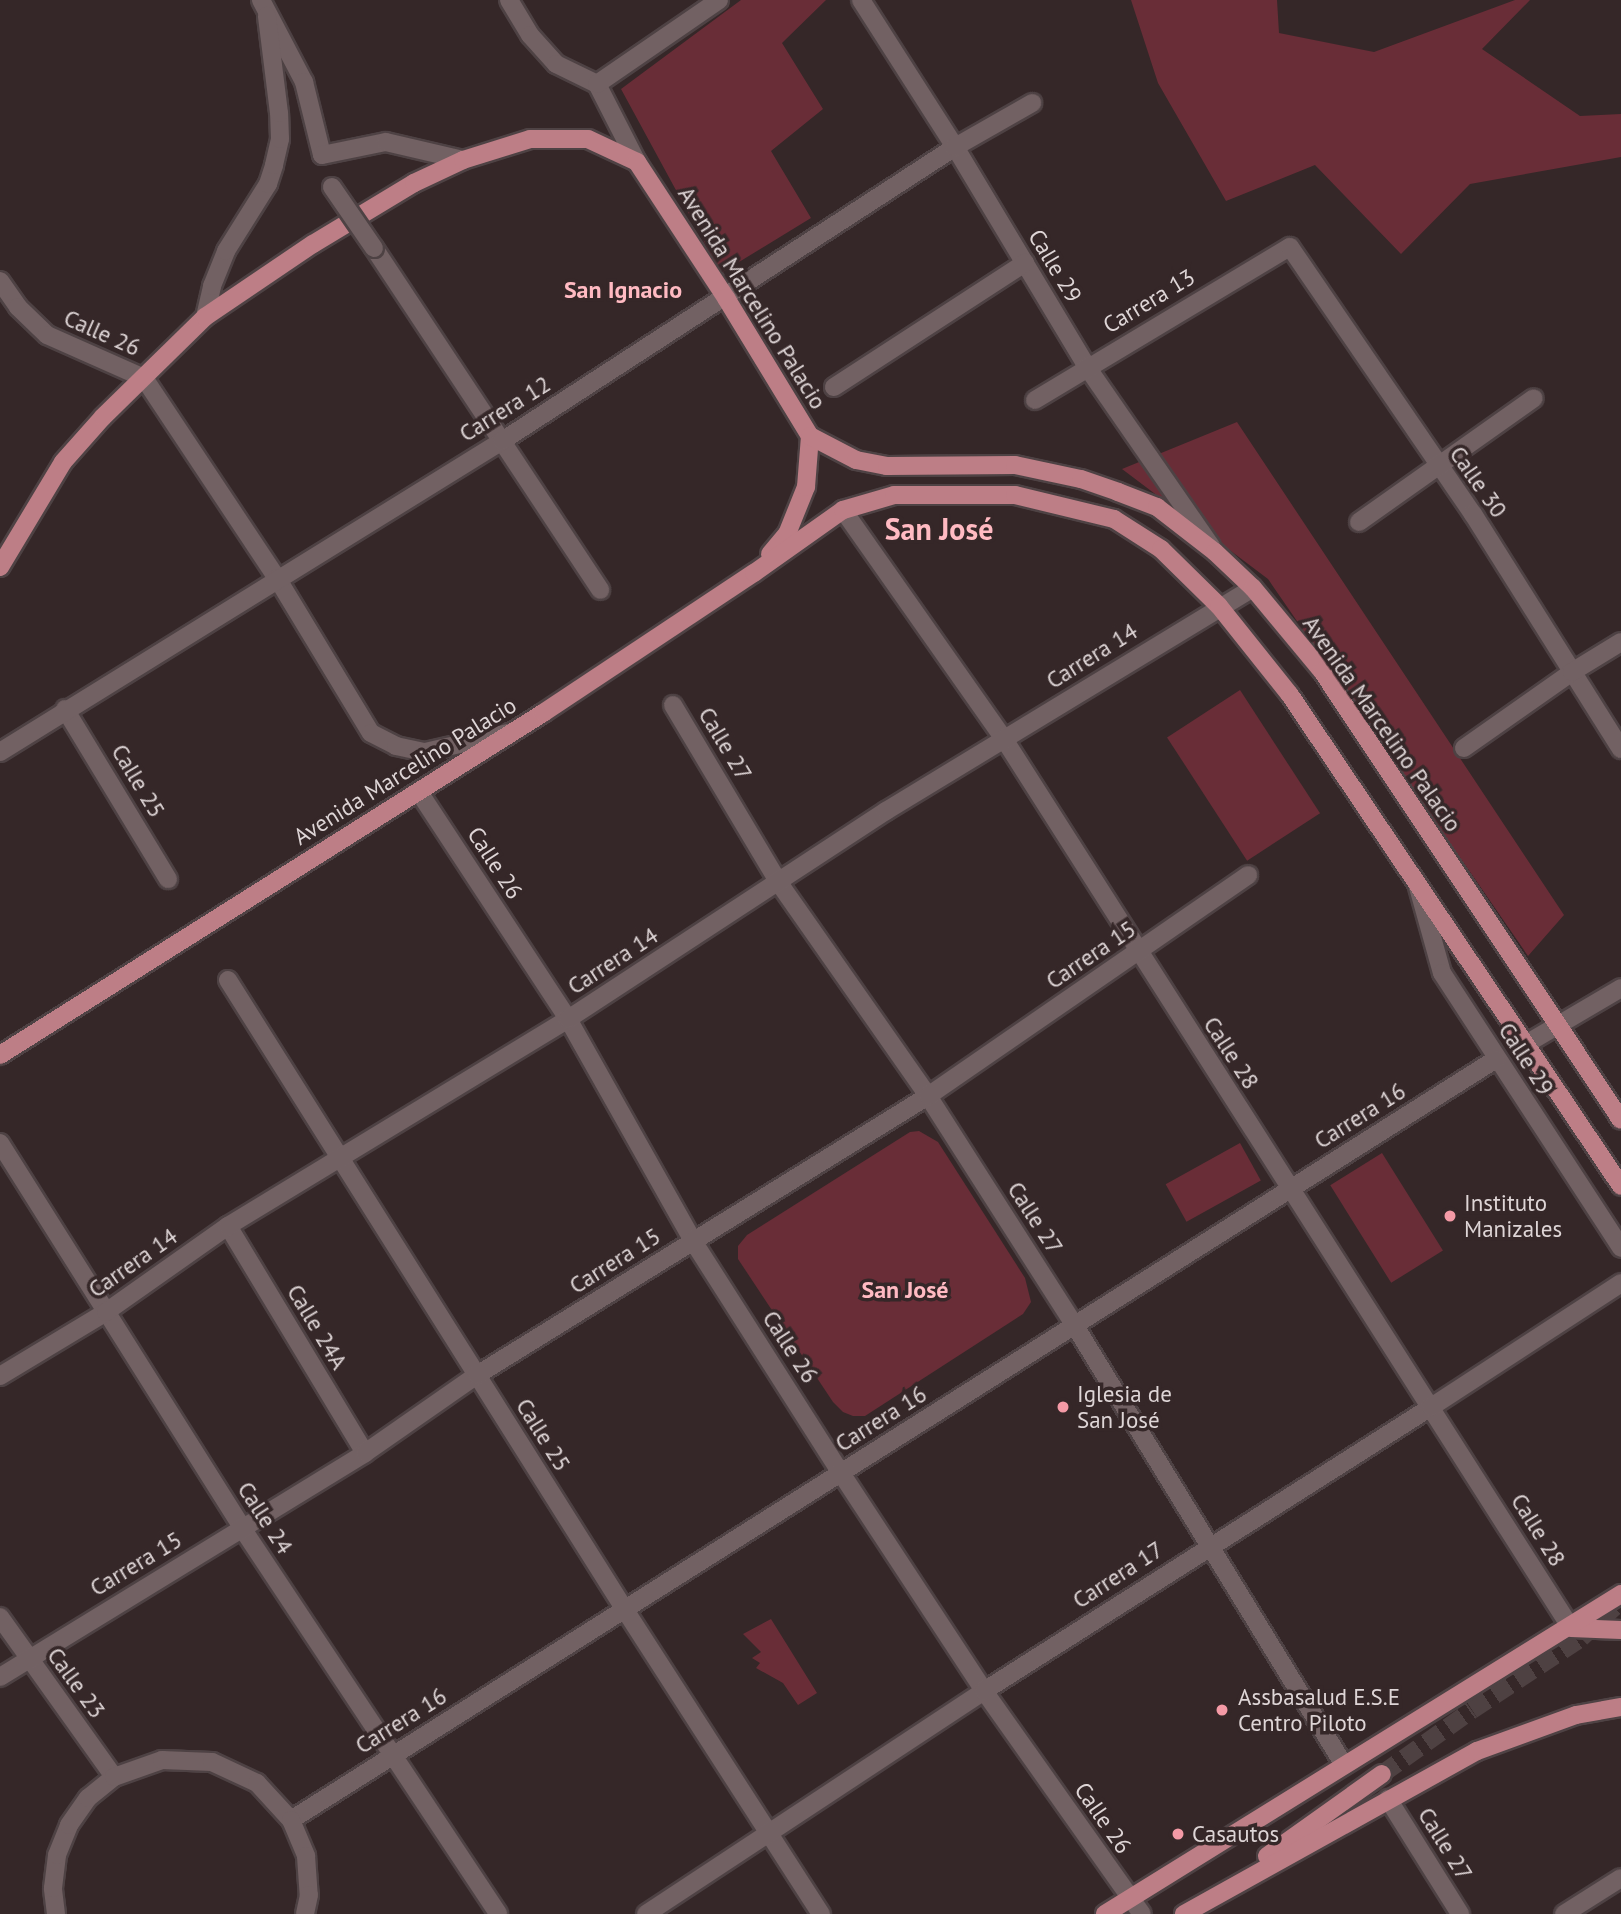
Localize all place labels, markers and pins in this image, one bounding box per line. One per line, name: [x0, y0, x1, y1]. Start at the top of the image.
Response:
place label: Instituto Manizales: [1464, 1189, 1562, 1243]
marker: Instituto Manizales: [1442, 1208, 1458, 1224]
place label: Iglesia de San José: [1077, 1380, 1172, 1434]
marker: Iglesia de San José: [1055, 1399, 1071, 1415]
place label: Assbasalud E.S.E Centro Piloto: [1238, 1683, 1400, 1737]
marker: Assbasalud E.S.E Centro Piloto: [1212, 1700, 1232, 1720]
place label: Casautos: [1192, 1820, 1279, 1848]
marker: Casautos: [1170, 1826, 1186, 1842]

